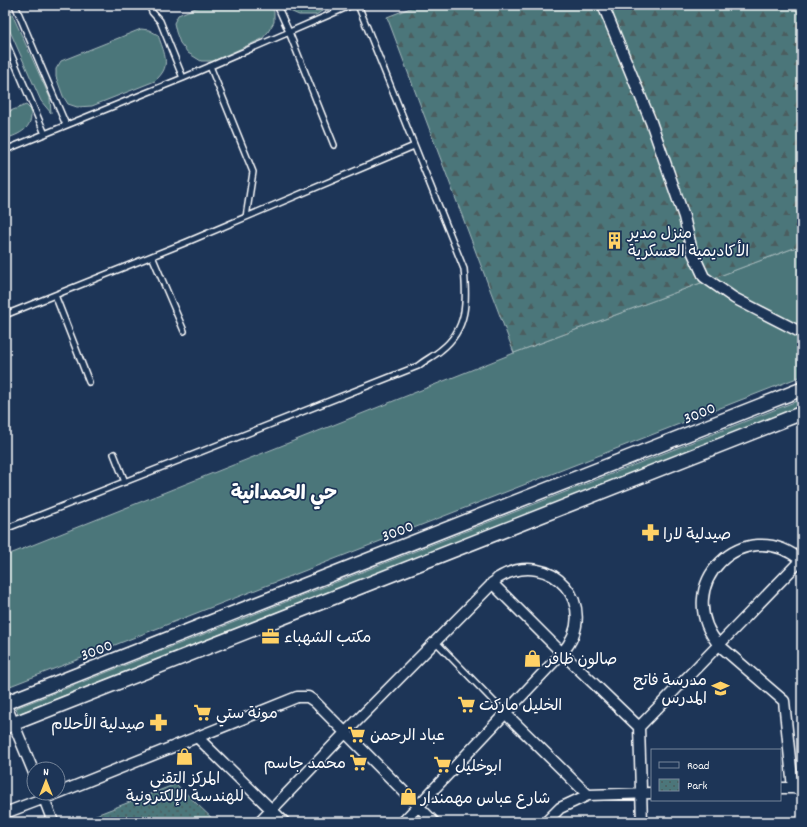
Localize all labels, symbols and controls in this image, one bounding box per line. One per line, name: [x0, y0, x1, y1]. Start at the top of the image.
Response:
place label: منزل مدير الأكاديمية العسكرية: [626, 223, 749, 264]
building icon: منزل مدير الأكاديمية العسكرية: [605, 231, 625, 251]
street label: 3000: [680, 397, 720, 431]
district label: حي الحمدانية: [231, 481, 337, 510]
street label: 3000: [378, 516, 418, 549]
pharmacy icon: صيدلية لارا: [640, 523, 660, 543]
place label: صيدلية لارا: [663, 524, 731, 547]
office icon: مكتب الشهباء: [261, 626, 281, 646]
place label: مكتب الشهباء: [284, 627, 371, 650]
street label: 3000: [77, 635, 117, 668]
shop icon: صالون ظافر: [523, 648, 543, 668]
place label: صالون ظافر: [544, 649, 617, 672]
place label: مدرسة فاتح المدرس: [633, 670, 707, 711]
school or university icon: مدرسة فاتح المدرس: [710, 678, 730, 698]
supermarket icon: الخليل ماركت: [456, 694, 476, 714]
place label: الخليل ماركت: [479, 695, 562, 718]
supermarket icon: مونة ستي: [193, 702, 213, 722]
place label: مونة ستي: [216, 703, 278, 727]
place label: صيدلية الأحلام: [51, 713, 145, 737]
pharmacy icon: صيدلية الأحلام: [148, 713, 168, 733]
supermarket icon: عباد الرحمن: [347, 724, 367, 744]
place label: عباد الرحمن: [370, 725, 445, 748]
shop icon: المركز التقني للهندسة الإلكترونية: [175, 746, 195, 766]
legend: [651, 749, 781, 801]
supermarket icon: محمد جاسم: [349, 752, 369, 772]
place label: محمد جاسم: [264, 753, 346, 776]
supermarket icon: ابوخليل: [432, 755, 452, 775]
place label: ابوخليل: [455, 756, 502, 779]
text: Road: [687, 758, 709, 775]
north arrow: [26, 761, 66, 801]
text: N: [43, 765, 49, 781]
place label: المركز التقني للهندسة الإلكترونية: [126, 768, 244, 809]
text: Park: [687, 778, 708, 795]
shop icon: شارع عباس مهمندار: [398, 787, 418, 807]
place label: شارع عباس مهمندار: [419, 788, 550, 811]

